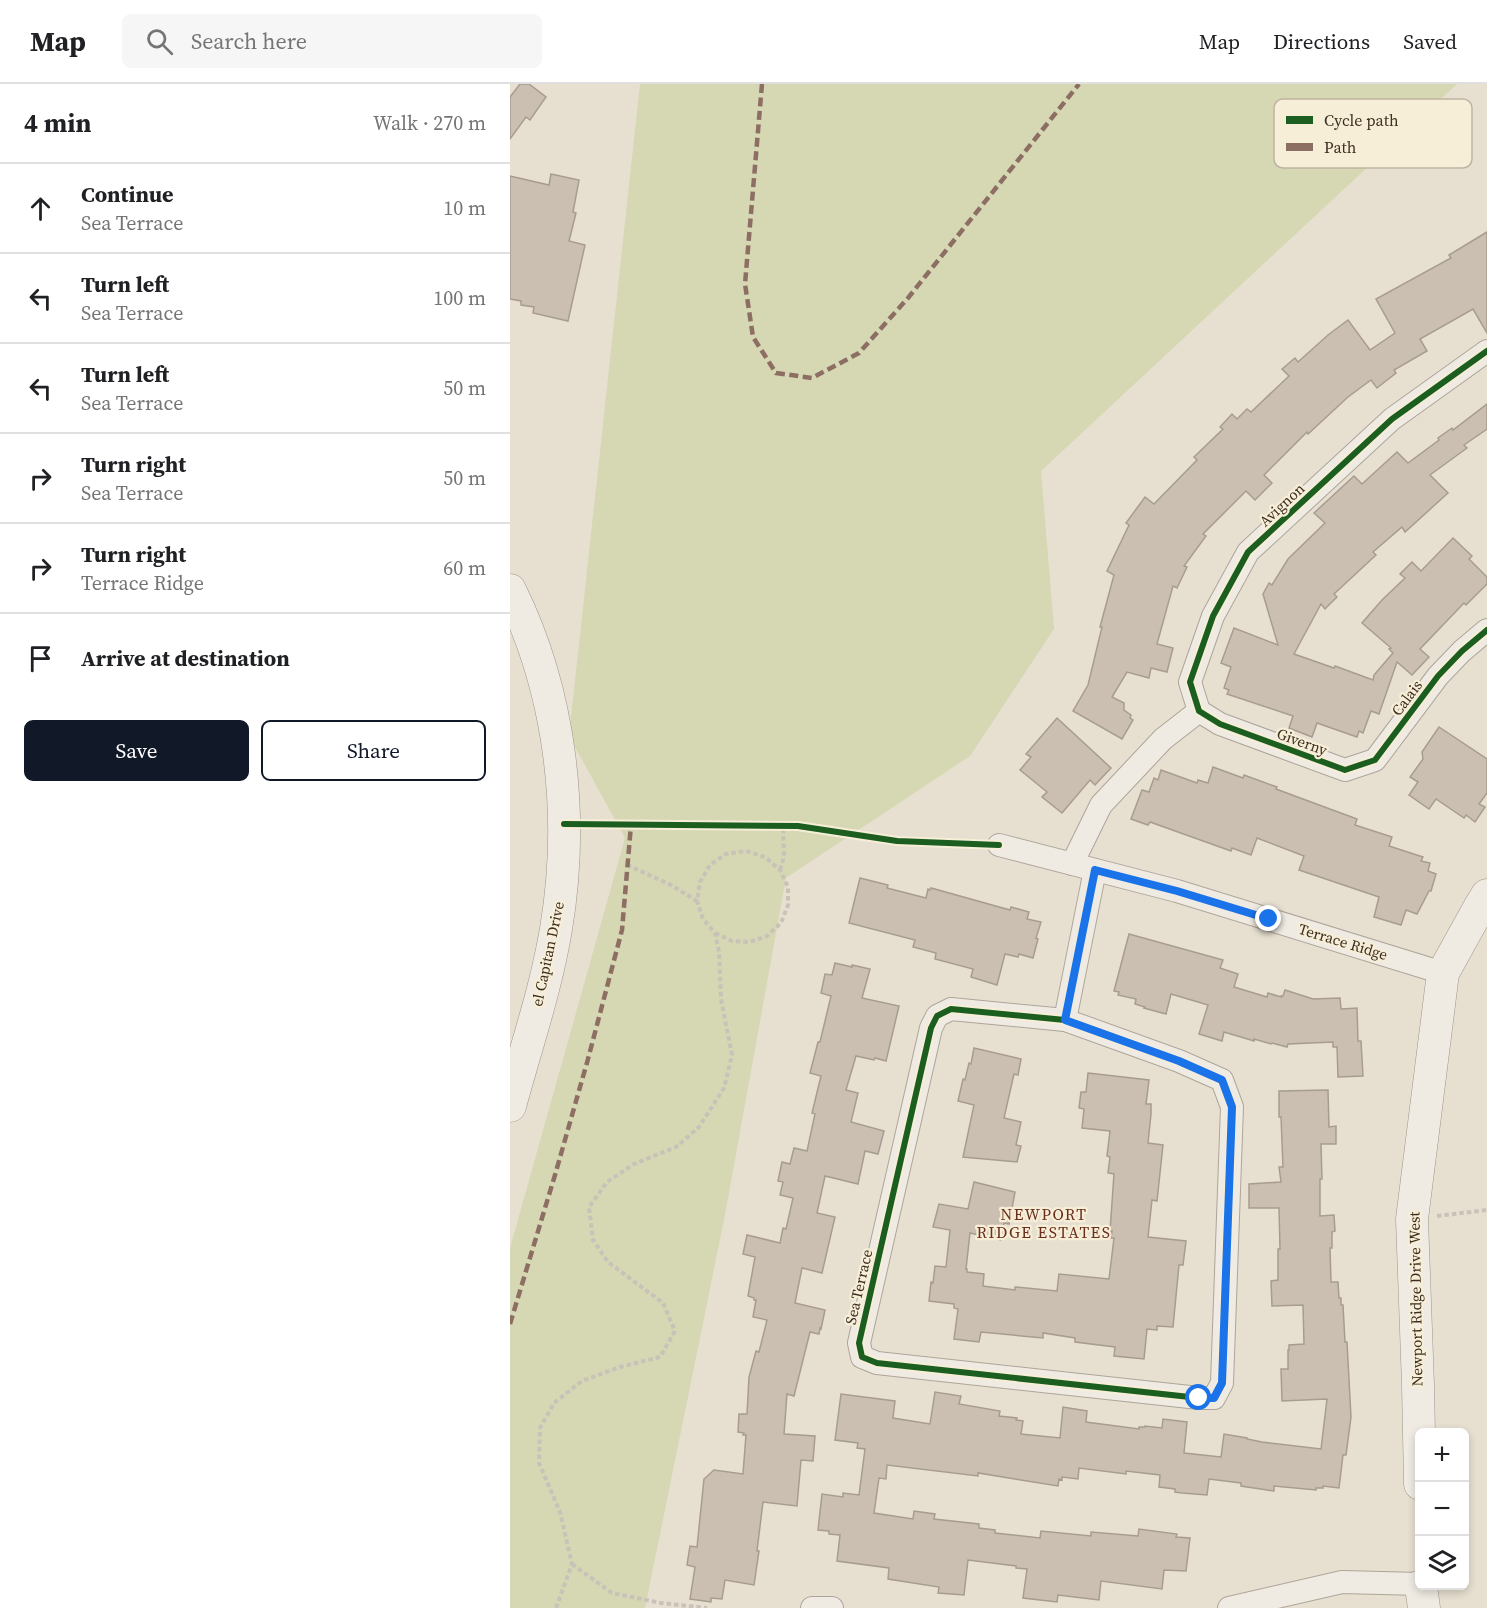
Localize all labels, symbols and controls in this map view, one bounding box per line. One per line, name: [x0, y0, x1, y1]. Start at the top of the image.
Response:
search box: [122, 14, 542, 68]
text: Map: [30, 22, 86, 60]
icon: search: [143, 25, 176, 58]
text: Search here: [191, 26, 307, 56]
text: Map: [1199, 27, 1240, 56]
text: Directions: [1273, 27, 1370, 56]
text: Saved: [1403, 27, 1457, 56]
legend: [1274, 99, 1472, 168]
text: 4 min: [24, 105, 91, 141]
text: Walk · 270 m: [373, 109, 486, 137]
text: Cycle path: [1324, 109, 1399, 131]
text: Path: [1324, 136, 1357, 158]
text: Continue: [81, 179, 174, 209]
icon: ahead: [24, 192, 57, 225]
text: 10 m: [443, 194, 486, 222]
text: Sea Terrace: [81, 209, 183, 237]
text: Turn left: [81, 269, 169, 299]
icon: left: [24, 282, 57, 315]
text: 100 m: [433, 284, 486, 312]
text: Sea Terrace: [81, 299, 183, 327]
text: Turn left: [81, 359, 169, 389]
icon: left: [24, 372, 57, 405]
text: 50 m: [443, 374, 486, 402]
text: Sea Terrace: [81, 389, 183, 417]
text: Turn right: [81, 449, 186, 479]
icon: right: [24, 462, 57, 495]
text: 50 m: [443, 464, 486, 492]
street label: Avignon: [1254, 478, 1309, 531]
text: Sea Terrace: [81, 479, 183, 507]
text: Turn right: [81, 539, 186, 569]
icon: right: [24, 552, 57, 585]
text: 60 m: [443, 554, 486, 582]
text: Terrace Ridge: [81, 569, 204, 597]
icon: arrive: [24, 642, 57, 675]
text: Arrive at destination: [81, 643, 290, 673]
street label: Calais: [1386, 675, 1427, 720]
button: Save: [24, 720, 249, 781]
button: Share: [261, 720, 486, 781]
street label: Giverny: [1274, 723, 1331, 760]
street label: el Capitan Drive: [526, 899, 569, 1008]
route end: [1255, 905, 1281, 931]
street label: Terrace Ridge: [1296, 918, 1391, 965]
district label: NEWPORT RIDGE ESTATES: [977, 1203, 1111, 1243]
street label: Newport Ridge Drive West: [1403, 1211, 1428, 1387]
street label: Sea Terrace: [840, 1247, 877, 1327]
route start: [1185, 1384, 1211, 1410]
map controls: [1415, 1428, 1469, 1590]
button: +: [1415, 1428, 1469, 1482]
button: −: [1415, 1482, 1469, 1536]
button: layers: [1415, 1536, 1469, 1590]

